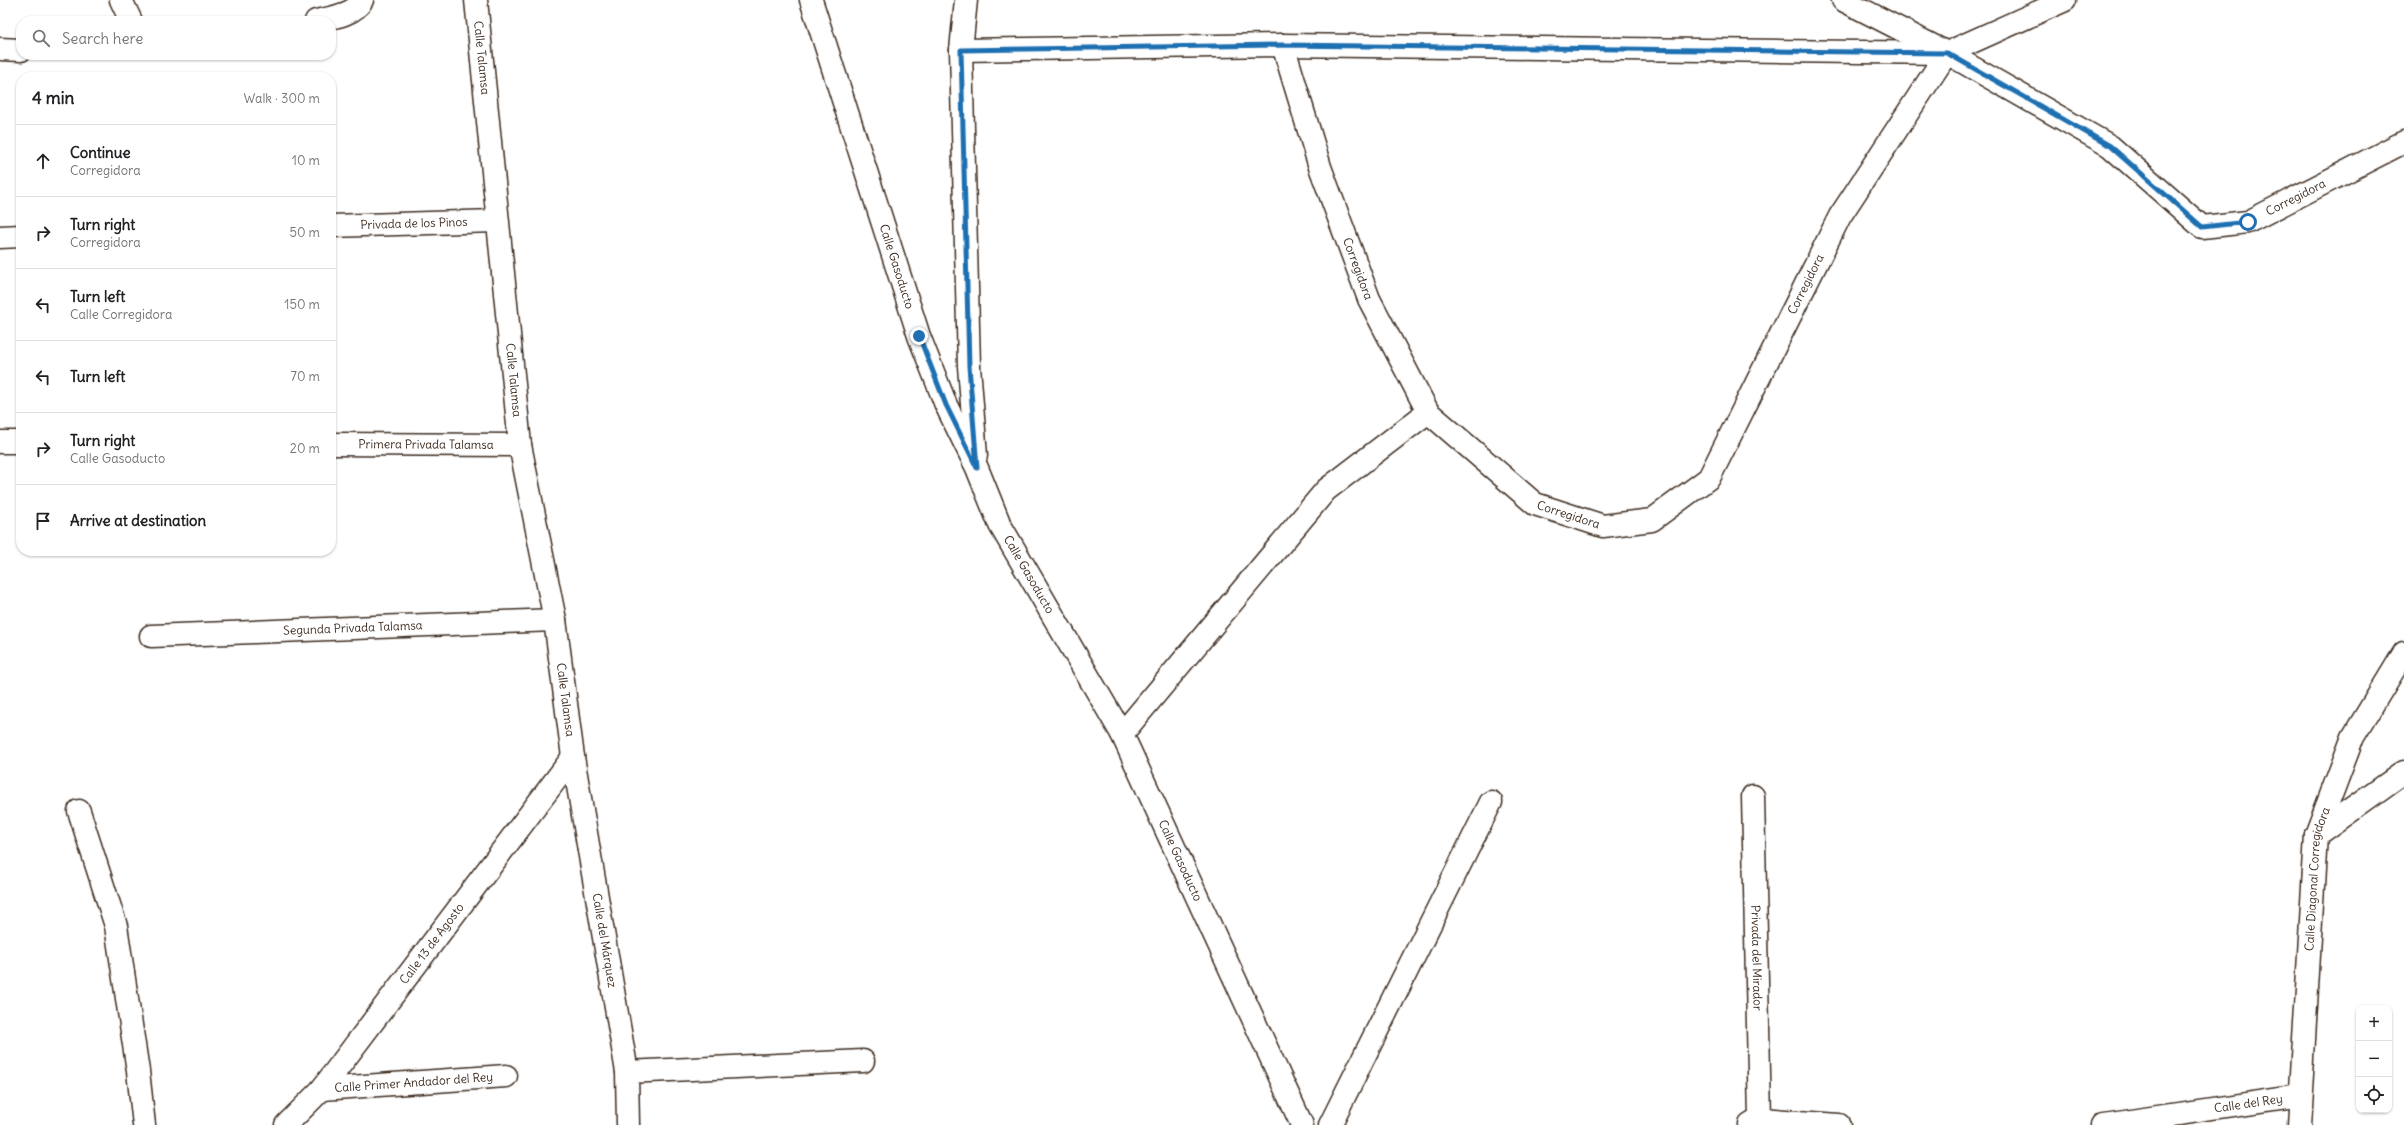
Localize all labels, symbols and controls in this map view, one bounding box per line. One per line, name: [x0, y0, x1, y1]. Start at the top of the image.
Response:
search box: [16, 16, 336, 60]
street label: Calle Talamsa: [471, 20, 493, 95]
icon: search: [30, 27, 52, 49]
text: Search here: [62, 29, 143, 48]
text: 4 min: [32, 87, 74, 109]
text: Walk · 300 m: [244, 90, 320, 107]
text: Continue: [70, 143, 131, 162]
icon: ahead: [32, 150, 54, 172]
text: 10 m: [292, 152, 320, 169]
text: Corregidora: [70, 162, 141, 179]
street label: Corregidora: [2263, 175, 2328, 219]
route start: [2239, 213, 2257, 231]
street label: Privada de los Pinos: [360, 214, 468, 232]
text: Turn right: [70, 215, 135, 234]
icon: right: [32, 222, 54, 244]
street label: Calle Gasoducto: [877, 222, 918, 311]
text: 50 m: [289, 224, 320, 241]
text: Corregidora: [70, 234, 141, 251]
street label: Corregidora: [1340, 235, 1377, 302]
street label: Corregidora: [1784, 251, 1827, 317]
text: Turn left: [70, 287, 125, 306]
icon: left: [32, 294, 54, 316]
text: 150 m: [284, 296, 320, 313]
text: Calle Corregidora: [70, 306, 172, 323]
route end: [910, 327, 928, 345]
street label: Calle Talamsa: [503, 342, 525, 418]
icon: left: [32, 366, 54, 388]
text: Turn left: [70, 367, 125, 386]
text: 70 m: [291, 368, 320, 385]
text: Turn right: [70, 431, 135, 450]
street label: Primera Privada Talamsa: [358, 436, 494, 452]
icon: right: [32, 438, 54, 460]
text: 20 m: [290, 440, 320, 457]
text: Calle Gasoducto: [70, 450, 165, 467]
street label: Corregidora: [1535, 497, 1602, 532]
icon: arrive: [32, 510, 54, 532]
text: Arrive at destination: [70, 511, 206, 530]
street label: Calle Gasoducto: [1001, 532, 1058, 616]
street label: Segunda Privada Talamsa: [283, 617, 423, 638]
street label: Calle Talamsa: [554, 662, 578, 738]
street label: Calle Diagonal Corregidora: [2301, 805, 2333, 951]
street label: Calle Gasoducto: [1155, 817, 1206, 904]
street label: Calle del Márquez: [589, 892, 620, 989]
street label: Calle 13 de Agosto: [396, 900, 467, 987]
street label: Privada del Mirador: [1748, 905, 1766, 1011]
map controls: [2356, 1005, 2392, 1113]
button: +: [2356, 1005, 2392, 1041]
button: −: [2356, 1041, 2392, 1077]
street label: Calle Primer Andador del Rey: [334, 1069, 493, 1095]
button: locate: [2356, 1077, 2392, 1113]
street label: Calle del Rey: [2213, 1091, 2284, 1116]

